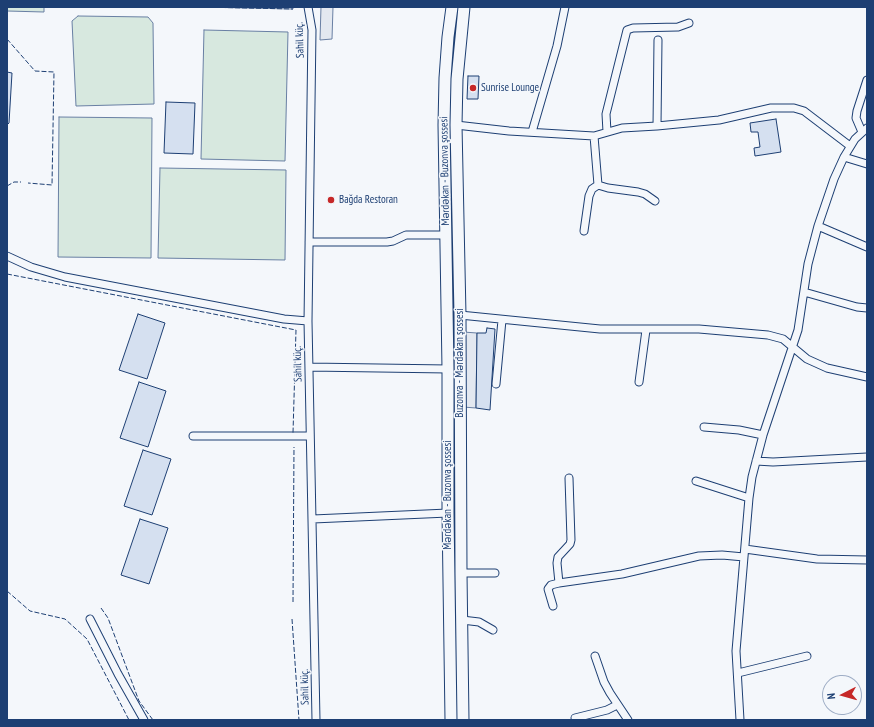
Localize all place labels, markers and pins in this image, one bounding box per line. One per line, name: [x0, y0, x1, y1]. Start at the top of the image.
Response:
place label: Sunrise Lounge: [481, 81, 539, 95]
marker: Sunrise Lounge: [468, 83, 478, 93]
place label: Bağda Restoran: [339, 193, 398, 207]
marker: Bağda Restoran: [326, 195, 336, 205]

